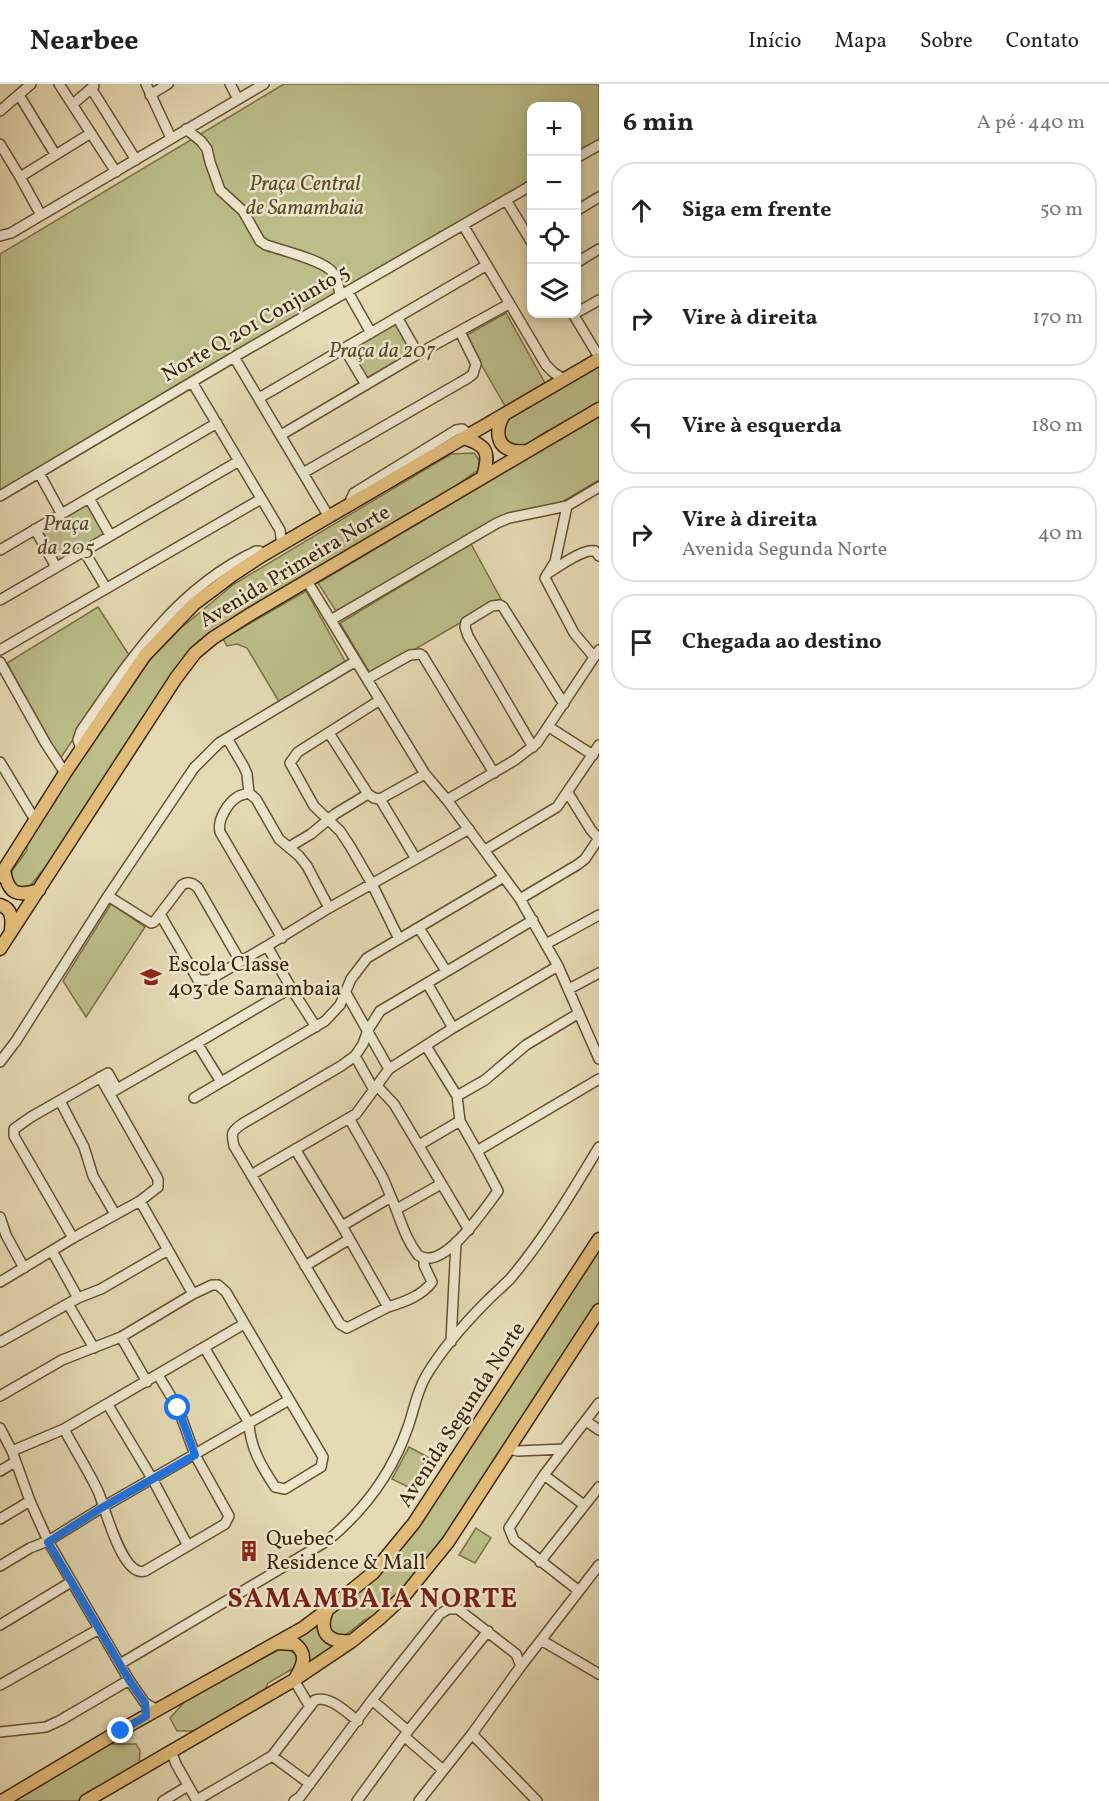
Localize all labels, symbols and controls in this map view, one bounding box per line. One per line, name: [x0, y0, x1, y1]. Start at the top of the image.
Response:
text: Nearbee: [30, 22, 139, 61]
text: Início: [748, 27, 801, 56]
text: Mapa: [834, 27, 887, 56]
text: Sobre: [920, 27, 973, 56]
text: Contato: [1006, 27, 1079, 56]
map controls: [527, 102, 581, 318]
button: +: [527, 102, 581, 156]
text: 6 min: [623, 105, 694, 141]
text: A pé · 440 m: [977, 109, 1085, 137]
button: −: [527, 156, 581, 210]
park label: Praça Central de Samambaia: [246, 170, 364, 223]
icon: ahead: [625, 194, 658, 227]
text: Siga em frente: [682, 195, 832, 226]
text: 50 m: [1040, 196, 1083, 224]
button: locate: [527, 210, 581, 264]
street label: Norte Q 201 Conjunto 5: [157, 258, 355, 390]
button: layers: [527, 264, 581, 318]
icon: right: [625, 302, 658, 335]
text: Vire à direita: [682, 303, 818, 334]
text: 170 m: [1033, 304, 1083, 332]
park label: Praça da 207: [328, 337, 436, 366]
icon: left: [625, 410, 658, 443]
text: Vire à esquerda: [682, 411, 842, 442]
text: 180 m: [1031, 412, 1083, 440]
street label: Avenida Primeira Norte: [194, 498, 396, 636]
text: Vire à direita: [682, 505, 818, 536]
park label: Praça da 205: [38, 510, 95, 563]
icon: right: [625, 518, 658, 551]
text: 40 m: [1038, 520, 1083, 548]
text: Avenida Segunda Norte: [682, 536, 887, 564]
icon: arrive: [625, 626, 658, 659]
text: Chegada ao destino: [682, 627, 882, 658]
place label: Escola Classe 403 de Samambaia: [168, 951, 342, 1004]
school or university icon: Escola Classe 403 de Samambaia: [139, 965, 163, 989]
street label: Avenida Segunda Norte: [391, 1317, 533, 1513]
route start: [164, 1394, 190, 1420]
place label: Quebec Residence & Mall: [266, 1525, 425, 1578]
building icon: Quebec Residence & Mall: [237, 1539, 261, 1563]
district label: SAMAMBAIA NORTE: [227, 1581, 519, 1619]
route end: [107, 1717, 133, 1743]

